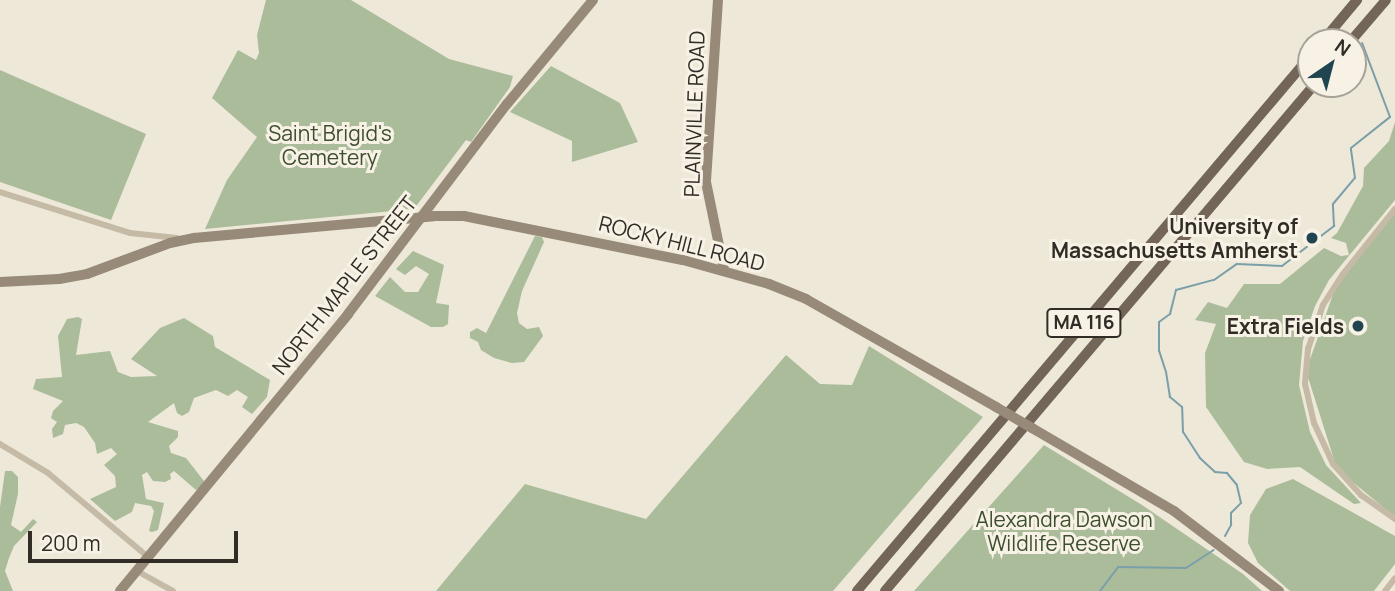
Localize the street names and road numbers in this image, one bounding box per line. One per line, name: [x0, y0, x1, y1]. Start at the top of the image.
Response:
street label: PLAINVILLE ROAD: [679, 30, 709, 198]
street label: NORTH MAPLE STREET: [266, 191, 422, 379]
street label: ROCKY HILL ROAD: [595, 210, 769, 276]
road number: MA 116: [1046, 308, 1122, 338]

